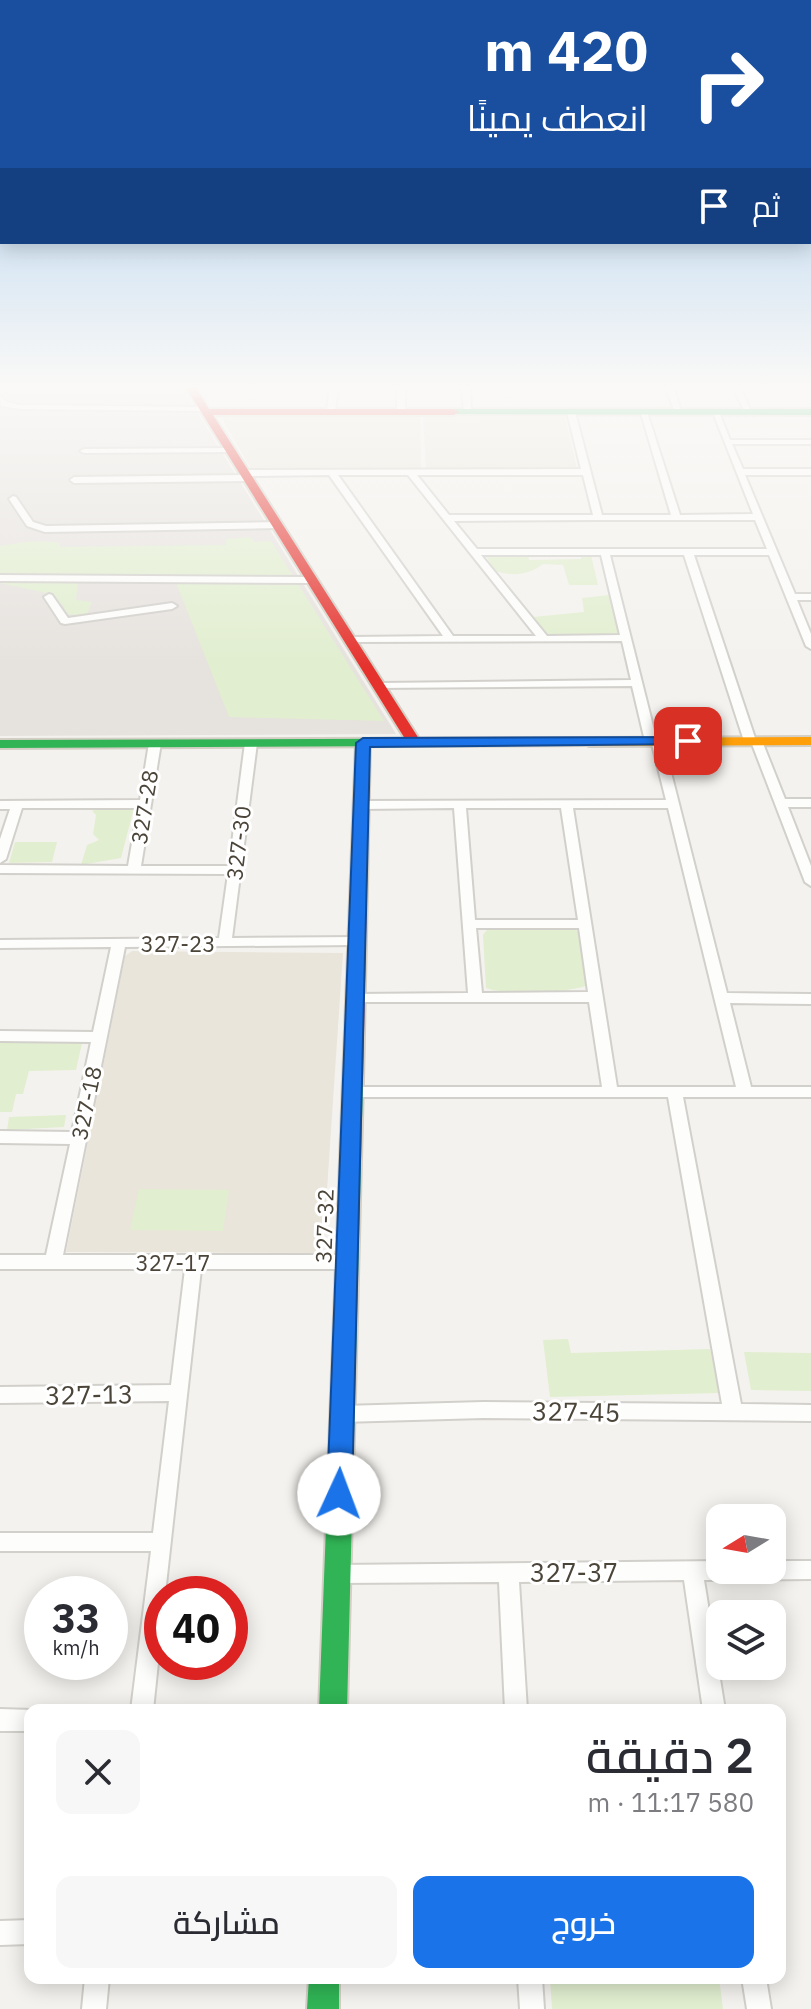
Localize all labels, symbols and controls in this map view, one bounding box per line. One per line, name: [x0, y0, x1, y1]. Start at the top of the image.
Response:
text: 420 m: [484, 14, 648, 86]
icon: right: [676, 32, 780, 136]
text: انعطف يمينًا: [467, 94, 648, 141]
icon: arrive: [692, 184, 736, 228]
text: ثم: [752, 186, 780, 225]
pin: [654, 707, 722, 775]
icon: arrive: [666, 719, 710, 763]
street label: 327-28: [124, 768, 164, 846]
street label: 327-30: [219, 804, 257, 882]
street label: 327-23: [141, 929, 215, 958]
street label: 327-18: [64, 1063, 108, 1143]
street label: 327-32: [308, 1188, 340, 1264]
street label: 327-17: [136, 1248, 210, 1277]
street label: 327-13: [45, 1376, 133, 1412]
street label: 327-45: [532, 1393, 620, 1429]
position arrow: [297, 1452, 381, 1536]
north arrow: [706, 1504, 786, 1584]
map controls: [706, 1504, 786, 1680]
street label: 327-37: [530, 1555, 618, 1589]
speed limit sign: 40: [144, 1576, 248, 1680]
text: 33: [52, 1592, 100, 1644]
button: layers: [706, 1600, 786, 1680]
text: km/h: [52, 1634, 100, 1661]
text: 2 دقيقة: [586, 1724, 754, 1786]
button: close: [56, 1730, 140, 1814]
text: 580 m · 11:17: [588, 1785, 754, 1819]
button: مشاركة: [56, 1876, 397, 1968]
button: خروج: [413, 1876, 754, 1968]

